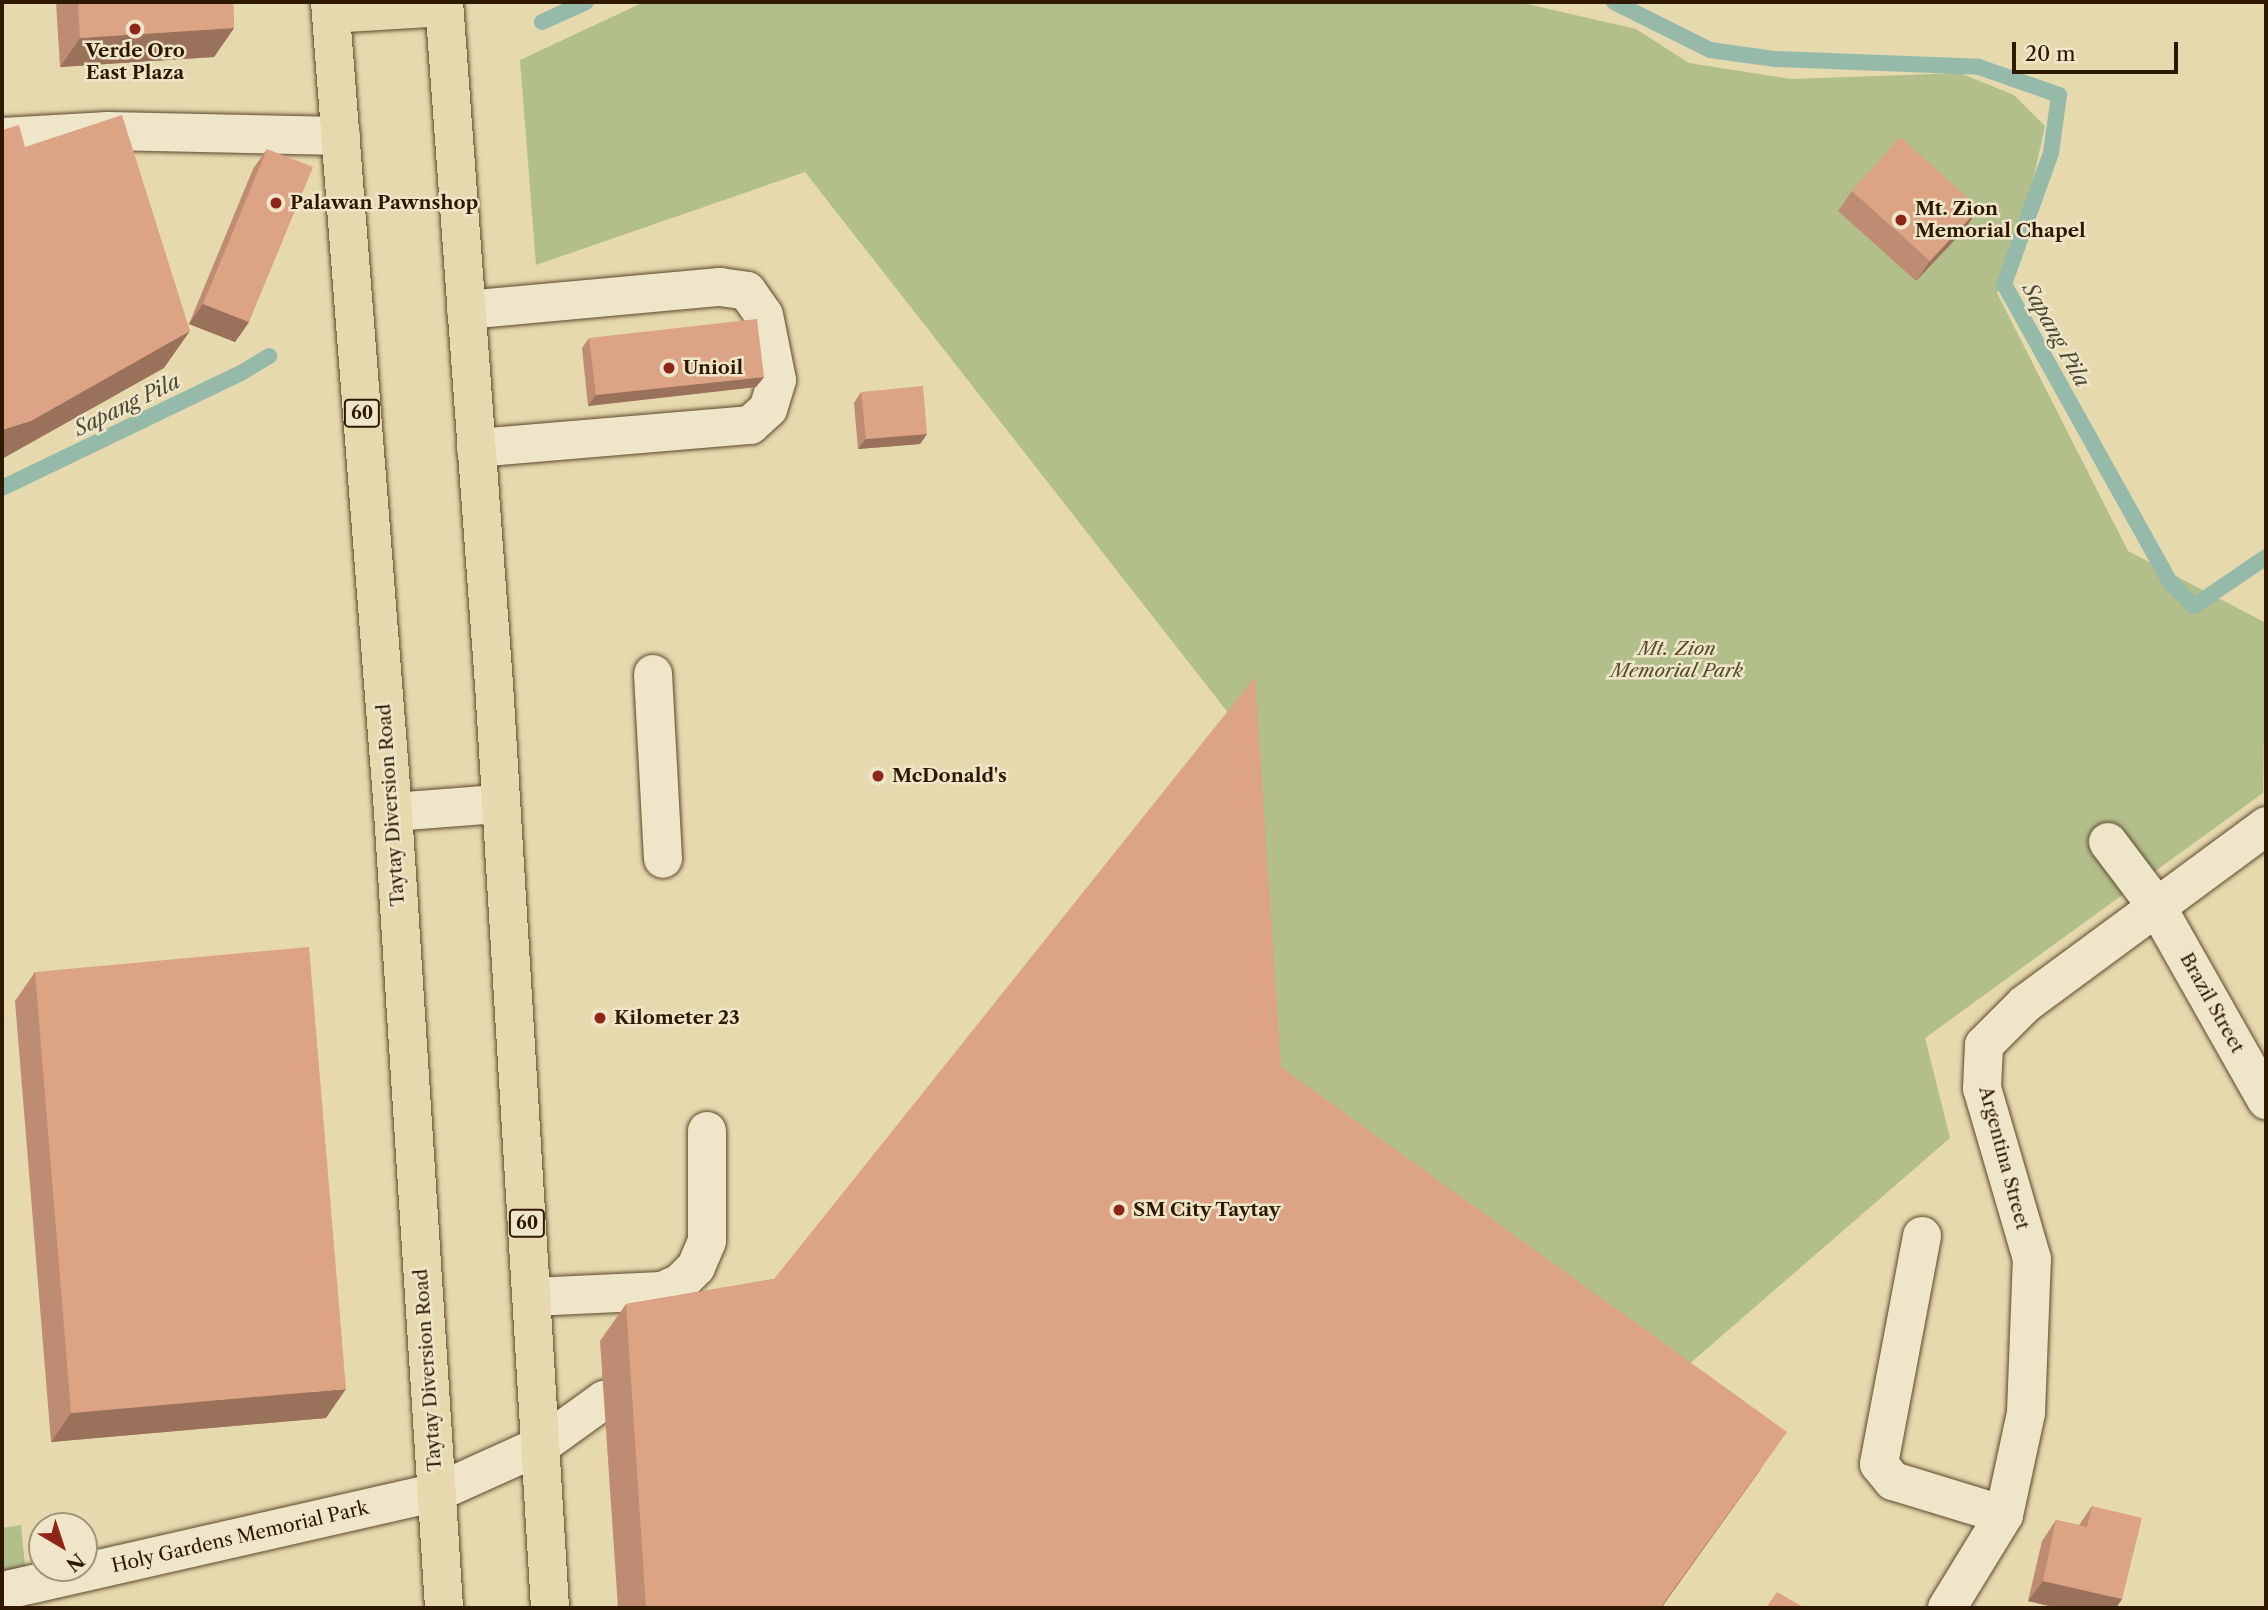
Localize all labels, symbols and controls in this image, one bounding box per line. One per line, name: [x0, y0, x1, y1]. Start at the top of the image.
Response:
marker: Verde Oro East Plaza: [127, 21, 143, 37]
scale bar: [2016, 28, 2182, 72]
place label: Verde Oro East Plaza: [85, 40, 185, 84]
text: 20 m: [2025, 41, 2076, 66]
place label: Palawan Pawnshop: [290, 192, 478, 214]
marker: Palawan Pawnshop: [268, 195, 284, 211]
place label: Mt. Zion Memorial Chapel: [1915, 198, 2086, 242]
marker: Mt. Zion Memorial Chapel: [1893, 212, 1909, 228]
water label: Sapang Pila: [2017, 279, 2095, 391]
place label: Unioil: [683, 357, 743, 379]
marker: Unioil: [661, 360, 677, 376]
water label: Sapang Pila: [70, 368, 184, 442]
road number: 60: [343, 398, 381, 428]
park label: Mt. Zion Memorial Park: [1611, 638, 1743, 682]
street label: Taytay Diversion Road: [373, 703, 409, 907]
place label: McDonald's: [892, 765, 1007, 787]
marker: McDonald's: [870, 768, 886, 784]
street label: Brazil Street: [2175, 949, 2249, 1057]
place label: Kilometer 23: [614, 1007, 740, 1029]
marker: Kilometer 23: [592, 1010, 608, 1026]
street label: Argentina Street: [1974, 1084, 2034, 1232]
place label: SM City Taytay: [1133, 1199, 1281, 1221]
marker: SM City Taytay: [1111, 1202, 1127, 1218]
road number: 60: [508, 1208, 546, 1238]
street label: Taytay Diversion Road: [410, 1268, 446, 1472]
street label: Holy Gardens Memorial Park: [109, 1496, 371, 1578]
north arrow: [28, 1512, 98, 1582]
text: N: [62, 1548, 89, 1576]

